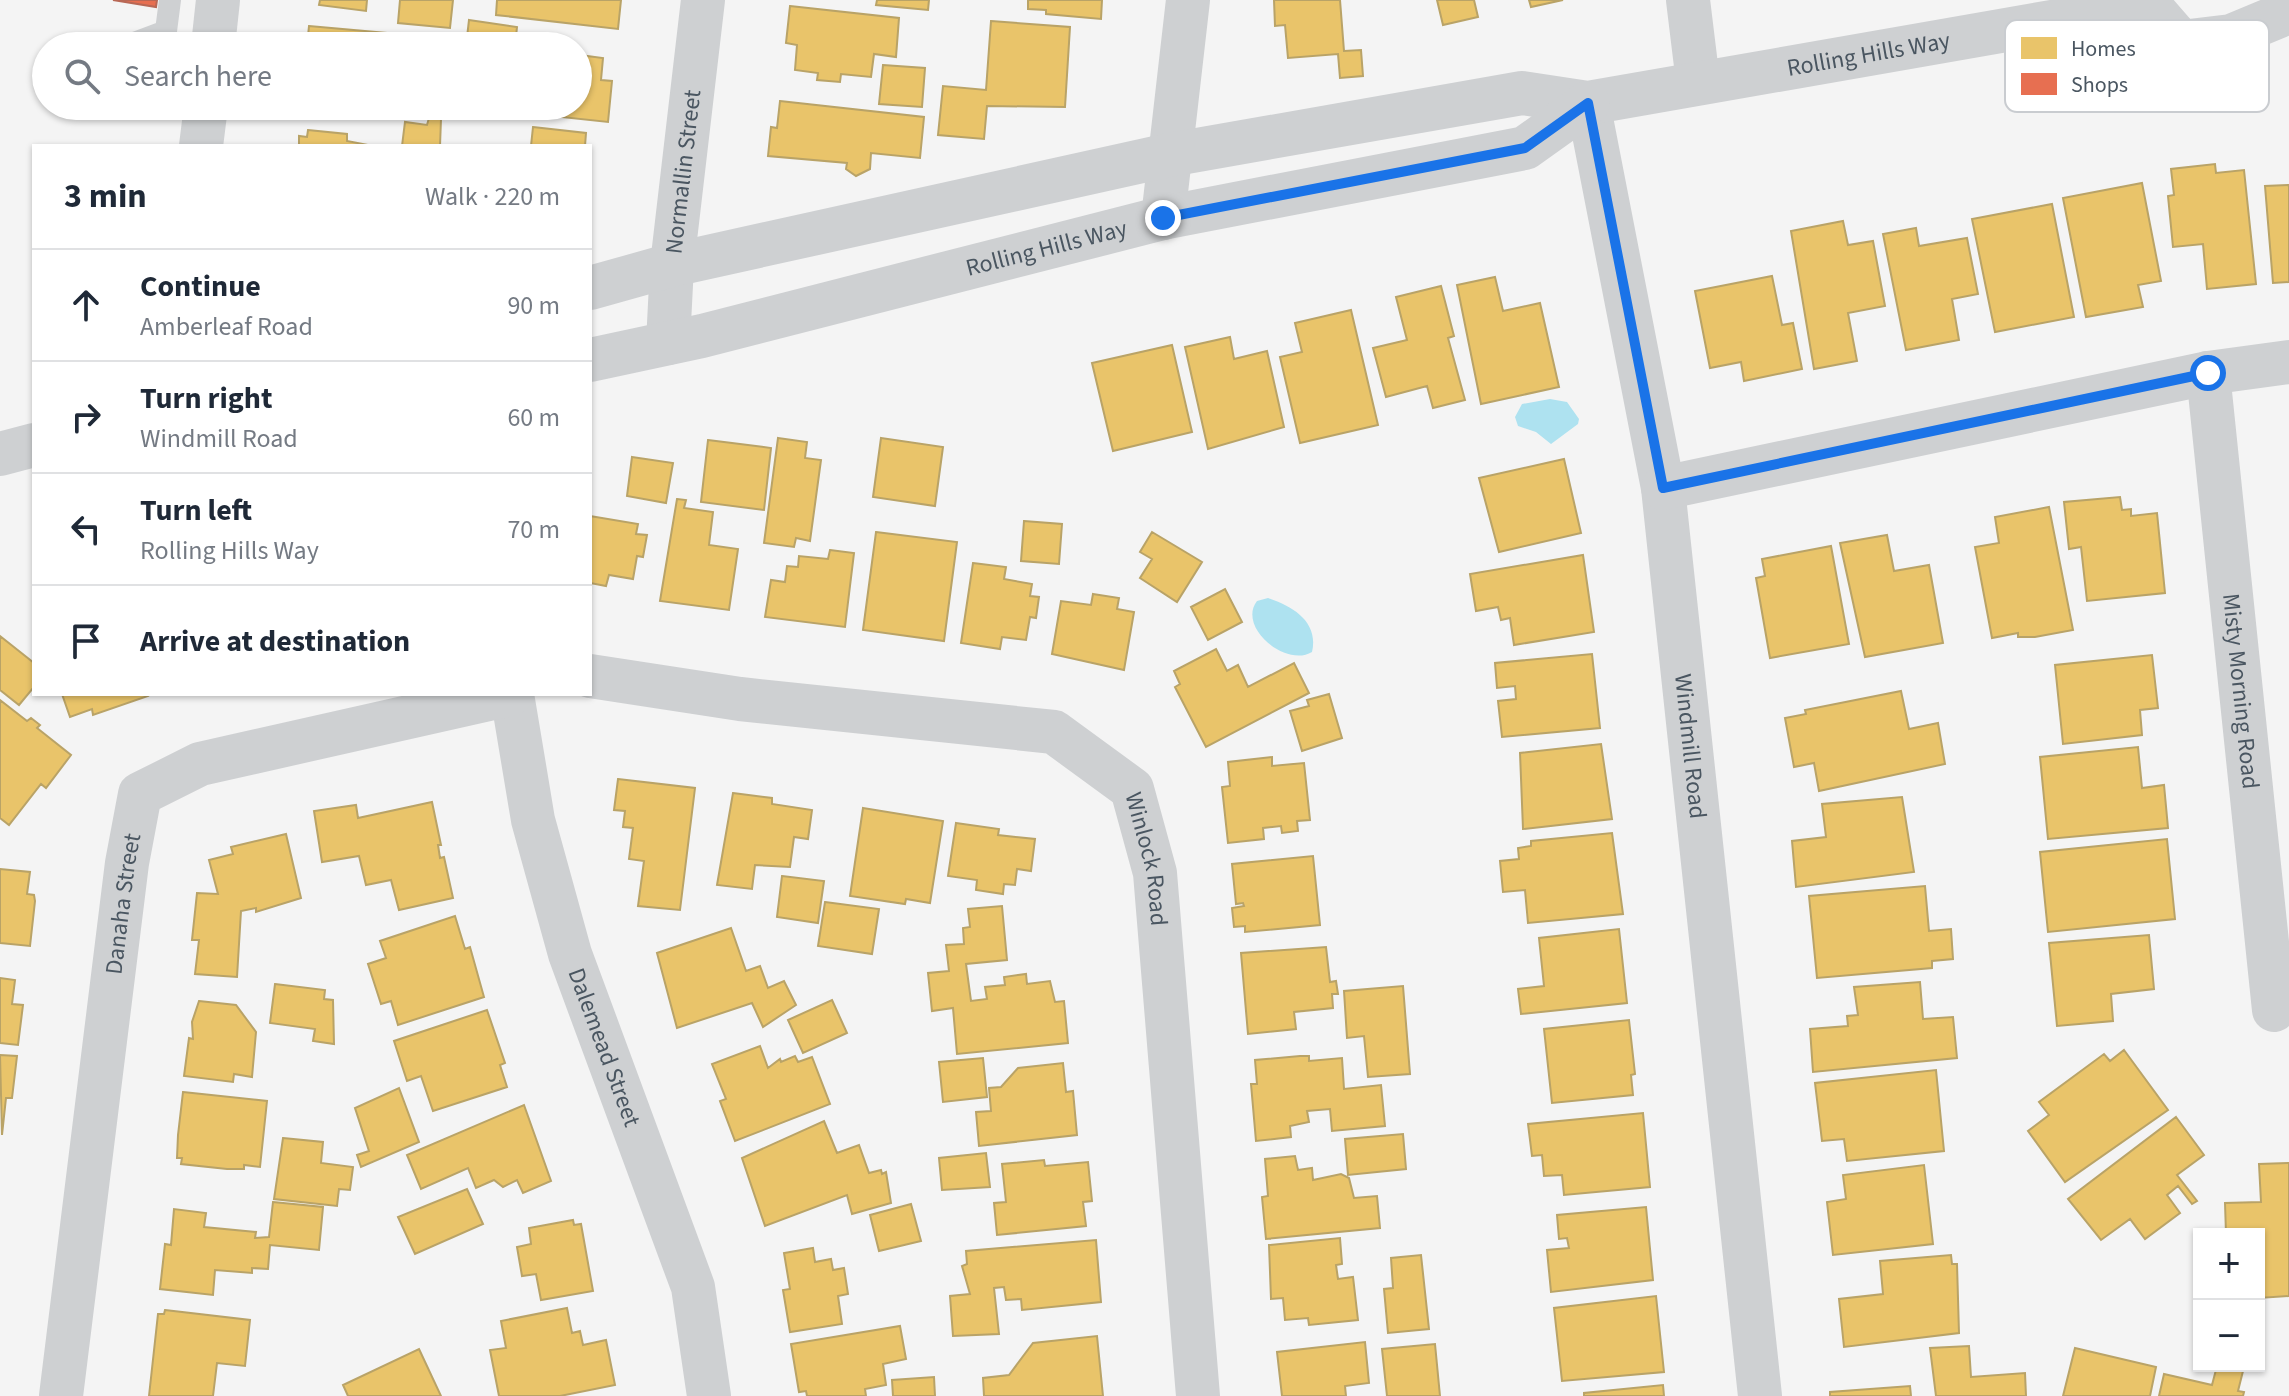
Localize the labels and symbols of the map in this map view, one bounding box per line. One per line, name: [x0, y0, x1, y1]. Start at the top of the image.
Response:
legend: [2005, 20, 2269, 112]
street label: Rolling Hills Way: [1784, 23, 1953, 85]
text: Homes: [2071, 33, 2136, 65]
text: Shops: [2071, 69, 2128, 101]
street label: Normallin Street: [656, 88, 710, 256]
route end: [1145, 200, 1181, 236]
street label: Rolling Hills Way: [962, 210, 1131, 285]
route start: [2190, 355, 2226, 391]
street label: Misty Morning Road: [2213, 592, 2269, 791]
street label: Windmill Road: [1665, 672, 1716, 821]
street label: Winlock Road: [1116, 788, 1177, 927]
street label: Danaha Street: [96, 830, 150, 977]
street label: Dalemead Street: [559, 963, 650, 1131]

